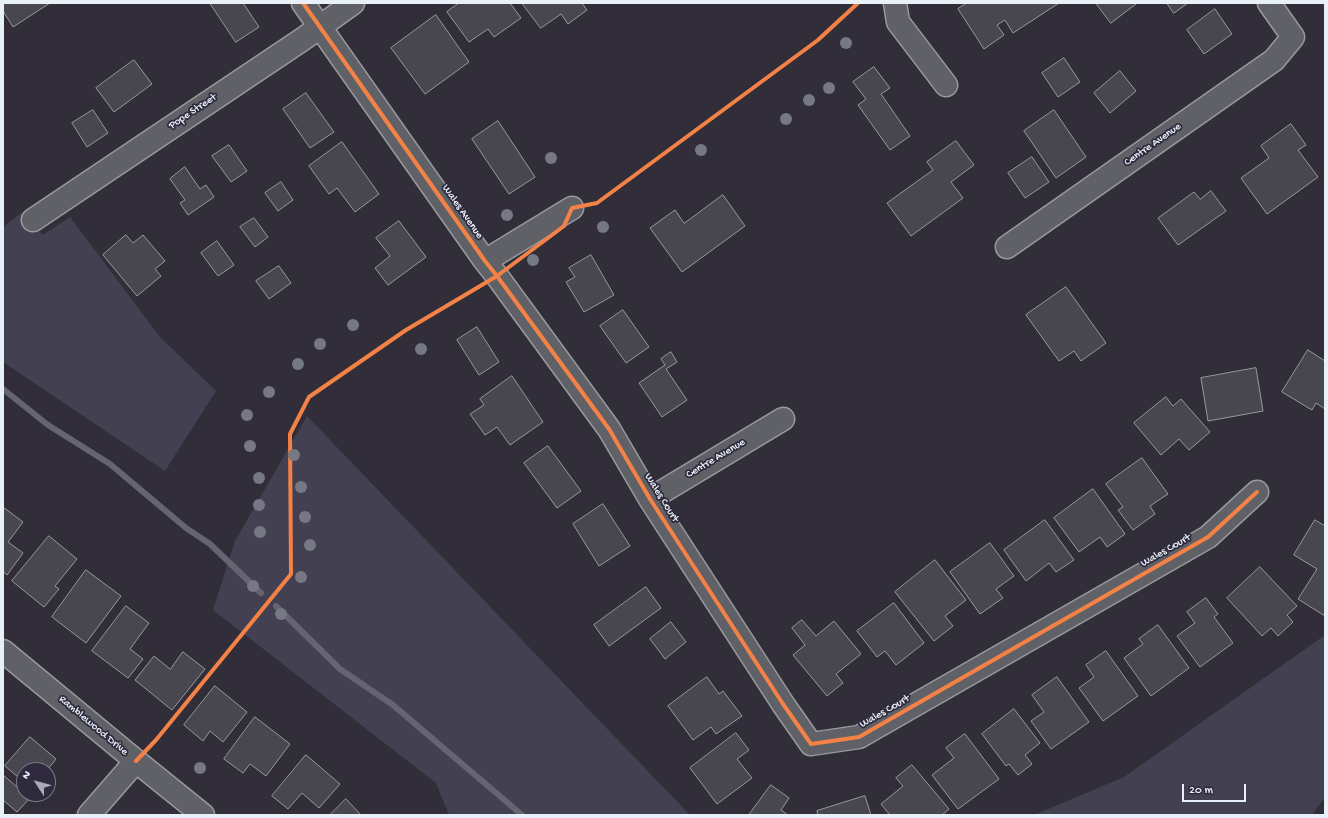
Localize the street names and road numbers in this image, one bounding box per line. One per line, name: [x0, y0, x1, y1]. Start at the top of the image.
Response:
street label: Pope Street: [167, 91, 219, 133]
street label: Centre Avenue: [1122, 120, 1184, 170]
street label: Wales Avenue: [438, 182, 486, 242]
street label: Centre Avenue: [684, 436, 748, 482]
street label: Wales Court: [641, 471, 681, 525]
street label: Wales Court: [1139, 531, 1193, 571]
street label: Wales Court: [858, 692, 912, 732]
street label: Ramblewood Drive: [56, 693, 130, 759]

